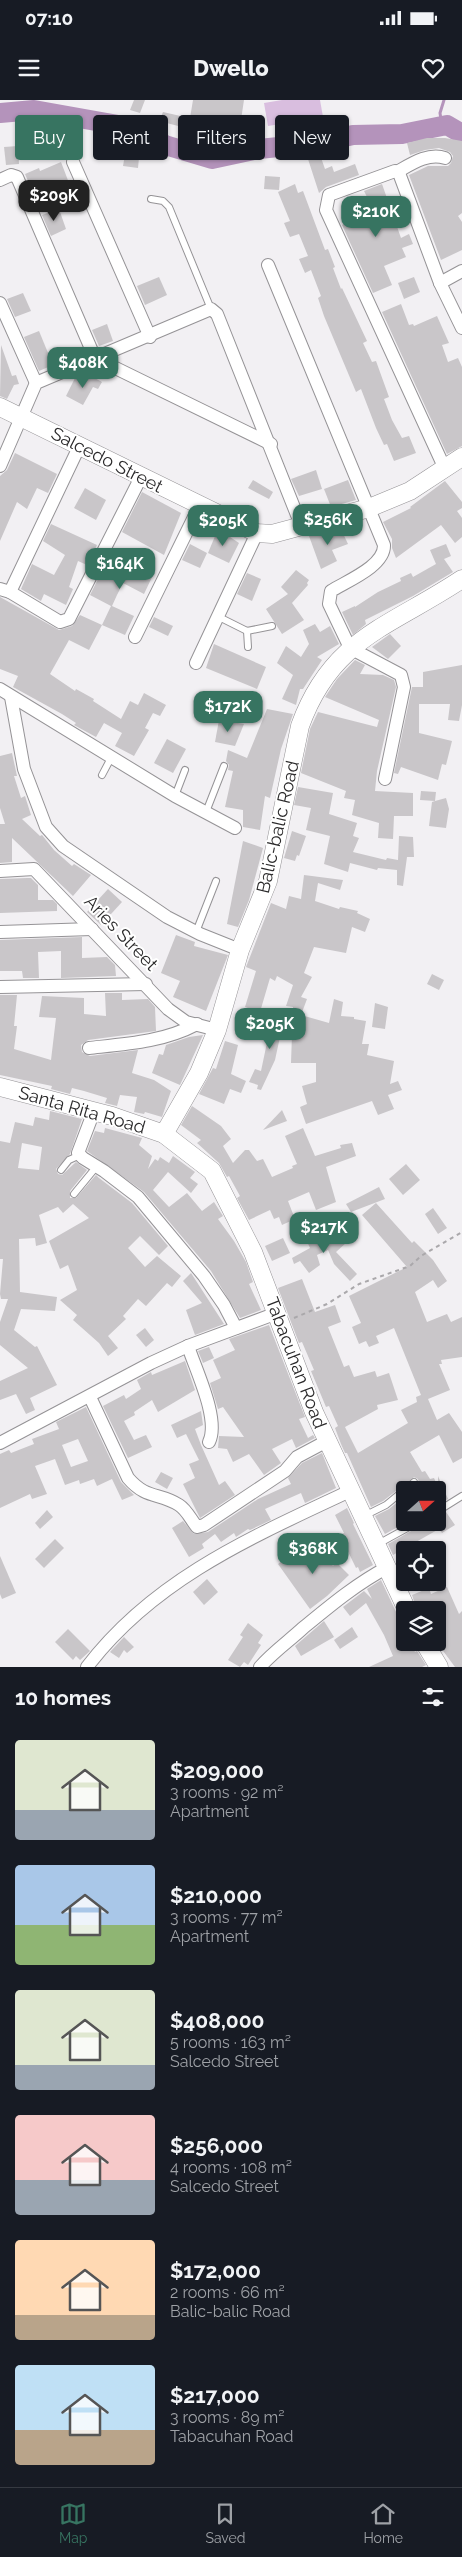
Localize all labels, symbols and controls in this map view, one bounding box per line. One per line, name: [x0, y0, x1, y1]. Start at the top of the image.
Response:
text: 07:10: [25, 7, 73, 29]
icon: menu: [15, 54, 43, 82]
icon: heart: [419, 54, 447, 82]
text: Dwello: [193, 55, 269, 81]
chip: Buy: [15, 115, 83, 160]
chip: Rent: [93, 115, 168, 160]
chip: Filters: [178, 115, 265, 160]
chip: New: [275, 115, 349, 160]
pin: $209K: [19, 180, 89, 222]
text: $209K: [29, 186, 79, 205]
pin: $210K: [341, 196, 411, 238]
text: $210K: [352, 202, 400, 221]
pin: $408K: [48, 346, 118, 389]
text: $408K: [58, 353, 108, 372]
street label: Salcedo Street: [48, 422, 167, 497]
pin: $205K: [188, 504, 258, 547]
pin: $256K: [293, 504, 363, 546]
text: $256K: [304, 510, 352, 529]
text: $205K: [199, 511, 247, 530]
pin: $164K: [85, 548, 155, 590]
text: $164K: [96, 554, 144, 573]
pin: $172K: [193, 690, 263, 733]
text: $172K: [205, 697, 251, 716]
street label: Balic-balic Road: [252, 759, 303, 895]
street label: Aries Street: [80, 891, 162, 975]
pin: $205K: [235, 1008, 305, 1050]
text: $205K: [246, 1014, 294, 1033]
street label: Santa Rita Road: [16, 1081, 148, 1138]
pin: $217K: [289, 1212, 359, 1254]
text: $217K: [301, 1218, 347, 1237]
street label: Tabacuhan Road: [262, 1294, 331, 1431]
north arrow: [396, 1481, 446, 1531]
map controls: [396, 1481, 446, 1651]
pin: $368K: [278, 1532, 348, 1575]
text: $368K: [288, 1539, 338, 1558]
button: locate: [396, 1541, 446, 1591]
button: layers: [396, 1601, 446, 1651]
icon: filters: [419, 1683, 447, 1711]
text: 10 homes: [15, 1685, 111, 1710]
text: $209,000: [170, 1758, 264, 1783]
icon: home: [55, 1760, 115, 1820]
text: 3 rooms · 92 m²: [170, 1783, 283, 1802]
text: Apartment: [170, 1802, 249, 1821]
text: $210,000: [170, 1883, 262, 1908]
icon: home: [55, 1885, 115, 1945]
text: 3 rooms · 77 m²: [170, 1908, 283, 1927]
text: Apartment: [170, 1927, 249, 1946]
text: $408,000: [170, 2008, 264, 2033]
icon: home: [55, 2010, 115, 2070]
text: 5 rooms · 163 m²: [170, 2033, 291, 2052]
text: Salcedo Street: [170, 2052, 279, 2071]
text: $256,000: [170, 2133, 263, 2158]
icon: home: [55, 2135, 115, 2195]
text: 4 rooms · 108 m²: [170, 2158, 292, 2177]
text: Salcedo Street: [170, 2177, 279, 2196]
text: $172,000: [170, 2258, 261, 2283]
icon: home: [55, 2260, 115, 2320]
text: 2 rooms · 66 m²: [170, 2283, 285, 2302]
text: Balic-balic Road: [170, 2302, 290, 2321]
text: $217,000: [170, 2383, 260, 2408]
icon: home: [55, 2385, 115, 2445]
text: 3 rooms · 89 m²: [170, 2408, 285, 2427]
text: Tabacuhan Road: [170, 2427, 294, 2446]
tab: Map: [59, 2500, 87, 2546]
tab: Saved: [205, 2500, 245, 2546]
tab: Home: [363, 2500, 403, 2546]

